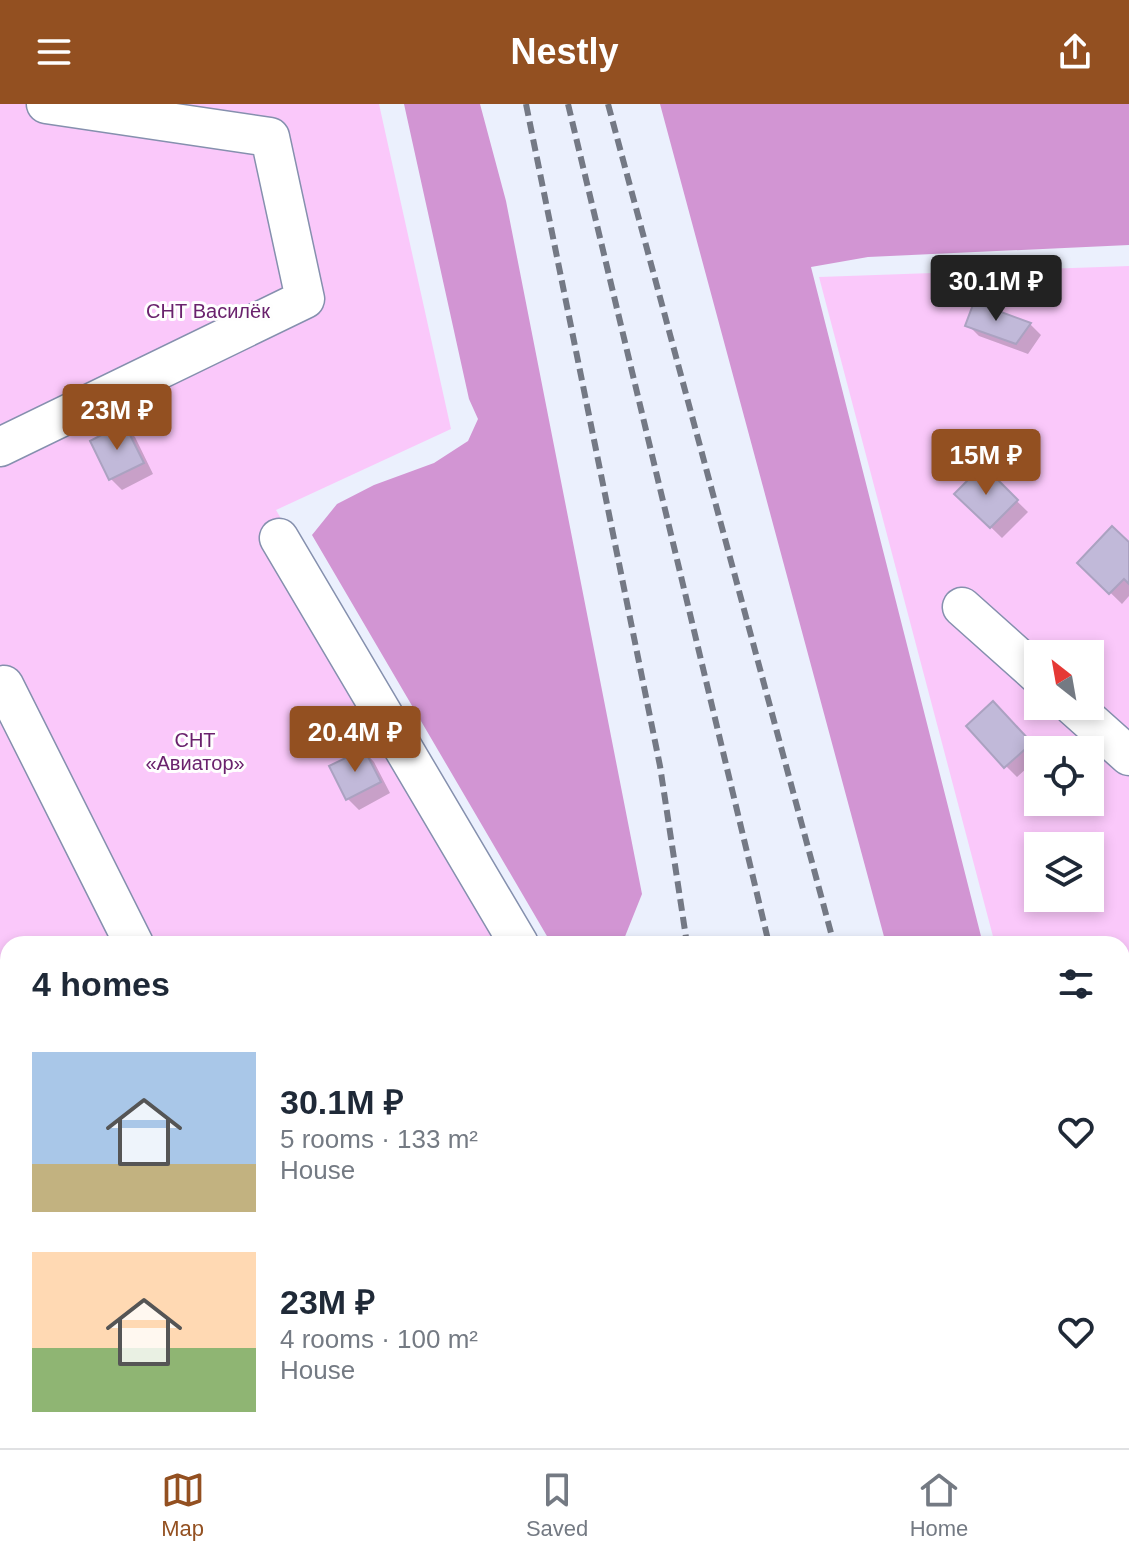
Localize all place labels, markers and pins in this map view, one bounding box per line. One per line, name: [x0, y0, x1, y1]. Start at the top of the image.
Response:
pin: 30.1M ₽: [922, 255, 1070, 323]
pin: 23M ₽: [61, 384, 173, 452]
pin: 15M ₽: [930, 429, 1042, 497]
pin: 20.4M ₽: [281, 706, 429, 774]

